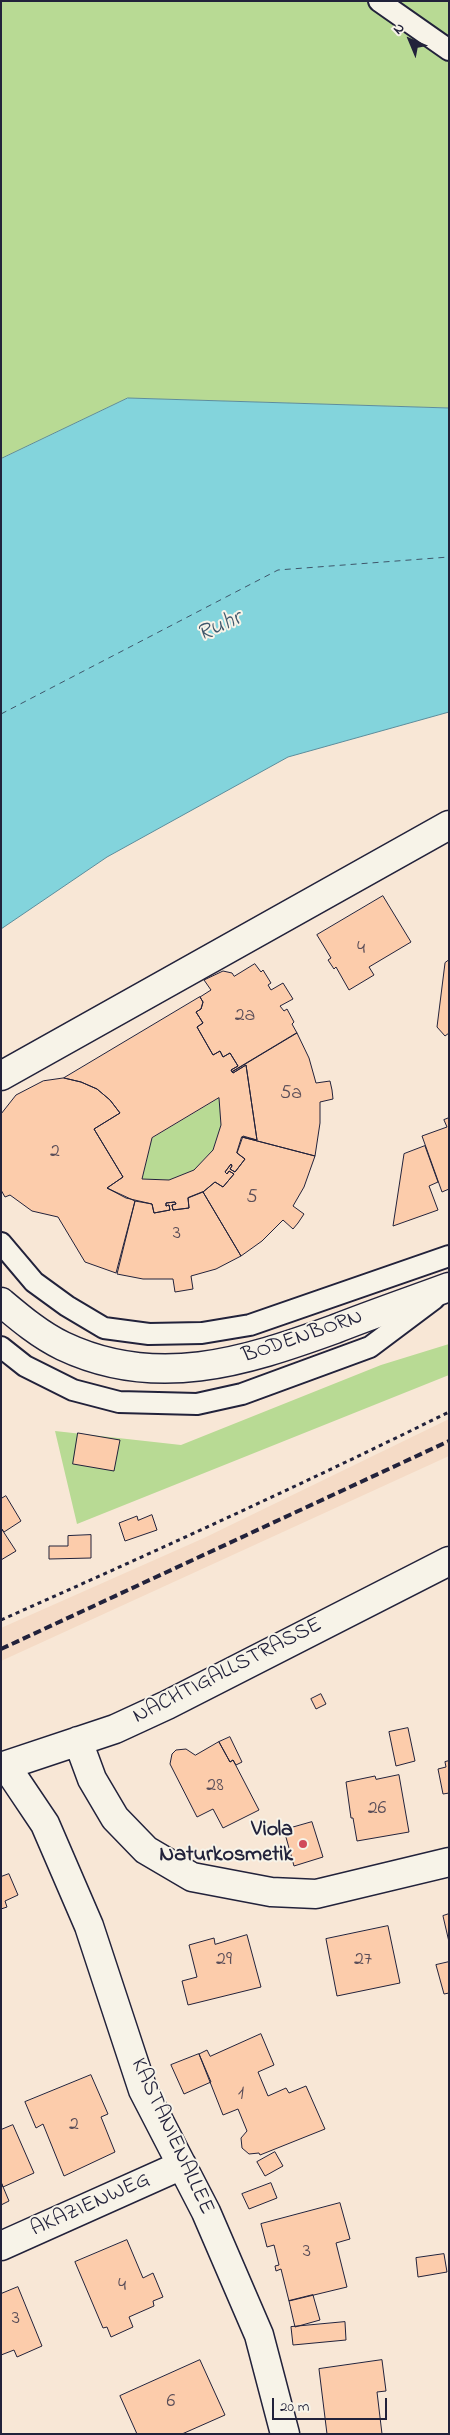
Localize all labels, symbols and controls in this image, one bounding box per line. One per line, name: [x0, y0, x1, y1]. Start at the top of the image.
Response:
north arrow: [385, 15, 435, 65]
text: N: [388, 18, 410, 40]
water label: Ruhr: [193, 606, 247, 650]
house number: 4: [357, 938, 365, 962]
house number: 2a: [235, 1005, 255, 1029]
house number: 5a: [280, 1083, 302, 1107]
house number: 2: [50, 1141, 60, 1165]
house number: 5: [246, 1187, 258, 1211]
house number: 3: [173, 1223, 181, 1247]
street label: BODENBORN: [239, 1305, 367, 1371]
street label: NACHTIGALLSTRASSE: [129, 1613, 327, 1731]
house number: 28: [206, 1775, 224, 1799]
house number: 26: [368, 1798, 386, 1822]
place label: Viola Naturkosmetik: [159, 1818, 293, 1870]
marker: Viola Naturkosmetik: [297, 1838, 309, 1850]
house number: 29: [216, 1949, 232, 1973]
house number: 27: [354, 1949, 372, 1973]
street label: KASTANIENALLEE: [123, 2055, 219, 2219]
house number: 1: [238, 2083, 244, 2107]
house number: 2: [69, 2114, 79, 2138]
street label: AKAZIENWEG: [27, 2168, 155, 2244]
house number: 3: [303, 2241, 311, 2265]
house number: 4: [118, 2275, 126, 2299]
house number: 3: [12, 2308, 20, 2332]
scale bar: [275, 2388, 390, 2420]
house number: 6: [167, 2391, 175, 2415]
text: 20 m: [280, 2396, 309, 2418]

